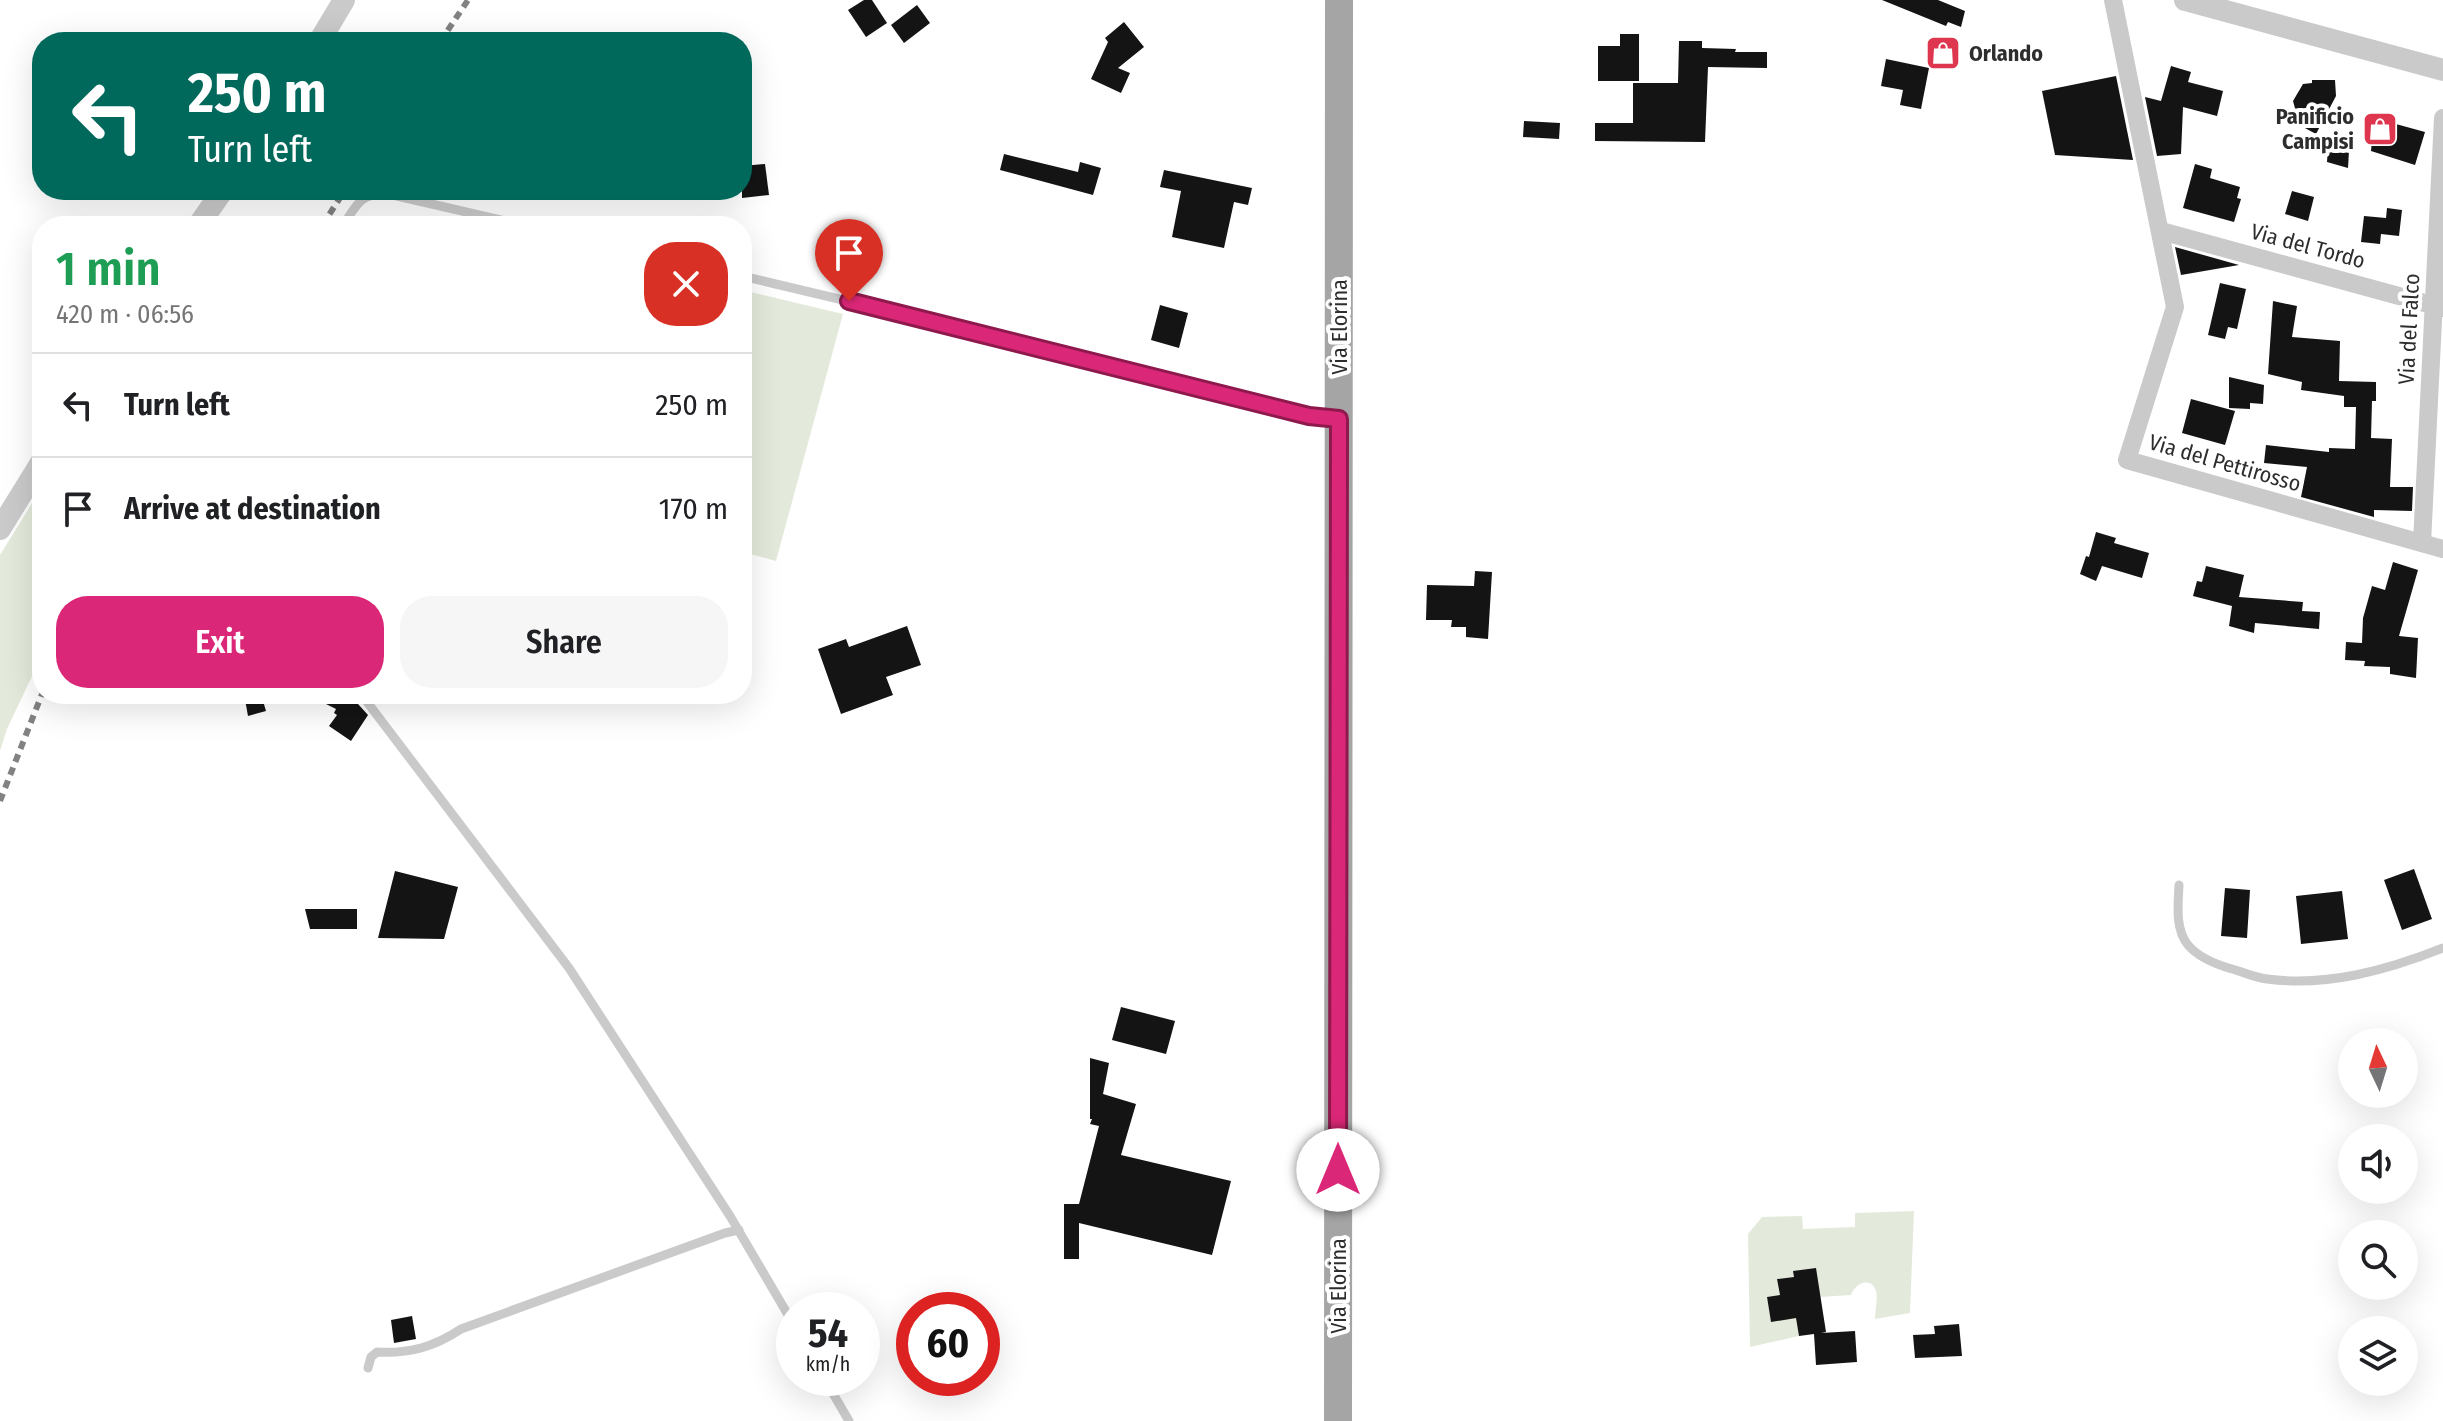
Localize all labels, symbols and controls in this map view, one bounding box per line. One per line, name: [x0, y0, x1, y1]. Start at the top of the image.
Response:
shop icon: Orlando: [1924, 34, 1962, 72]
place label: Orlando: [1969, 40, 2043, 67]
text: 250 m: [188, 60, 326, 127]
icon: left: [56, 64, 160, 168]
place label: Panificio Campisi: [2276, 103, 2354, 155]
shop icon: Panificio Campisi: [2361, 110, 2399, 148]
text: Turn left: [188, 128, 312, 172]
street label: Via del Tordo: [2248, 218, 2368, 274]
pin: [815, 219, 883, 301]
icon: arrive: [827, 231, 871, 275]
text: 1 min: [56, 240, 161, 298]
button: close: [644, 242, 728, 326]
street label: Via del Falco: [2393, 273, 2425, 385]
street label: Via Elorina: [1326, 279, 1353, 375]
text: 420 m · 06:56: [56, 299, 194, 330]
icon: left: [56, 383, 100, 427]
text: Turn left: [124, 387, 230, 423]
text: 250 m: [655, 387, 728, 423]
street label: Via del Pettirosso: [2146, 428, 2304, 498]
icon: arrive: [56, 487, 100, 531]
text: Arrive at destination: [124, 491, 381, 527]
text: 170 m: [659, 491, 728, 527]
button: Exit: [56, 596, 384, 688]
button: Share: [400, 596, 728, 688]
north arrow: [2338, 1028, 2418, 1108]
map controls: [2338, 1028, 2418, 1396]
button: sound: [2338, 1124, 2418, 1204]
position arrow: [1296, 1128, 1380, 1212]
button: search: [2338, 1220, 2418, 1300]
street label: Via Elorina: [1325, 1238, 1352, 1334]
speed limit sign: 60: [896, 1292, 1000, 1396]
text: 54: [808, 1310, 848, 1358]
button: layers: [2338, 1316, 2418, 1396]
text: km/h: [806, 1352, 850, 1376]

